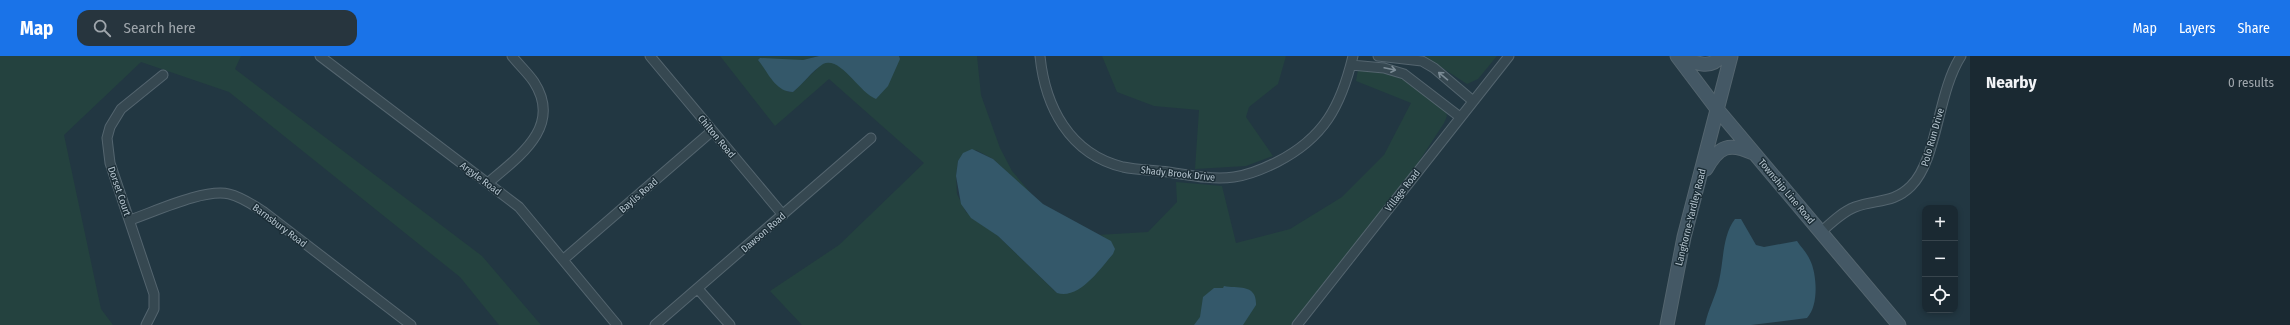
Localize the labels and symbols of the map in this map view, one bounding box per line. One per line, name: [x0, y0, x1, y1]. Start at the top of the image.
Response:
one-way arrow: [1383, 66, 1396, 74]
one-way arrow: [1438, 71, 1448, 80]
street label: Polo Run Drive: [1919, 107, 1947, 168]
street label: Chilton Road: [695, 113, 738, 160]
street label: Township Line Road: [1756, 157, 1817, 227]
street label: Argyle Road: [457, 159, 503, 198]
street label: Shady Brook Drive: [1140, 164, 1216, 184]
street label: Dorset Court: [105, 165, 133, 218]
street label: Village Road: [1383, 167, 1423, 214]
street label: Langhorne-Yardley Road: [1673, 168, 1709, 267]
street label: Baylis Road: [617, 176, 660, 216]
street label: Barnsbury Road: [250, 201, 309, 250]
street label: Dawson Road: [739, 210, 788, 255]

